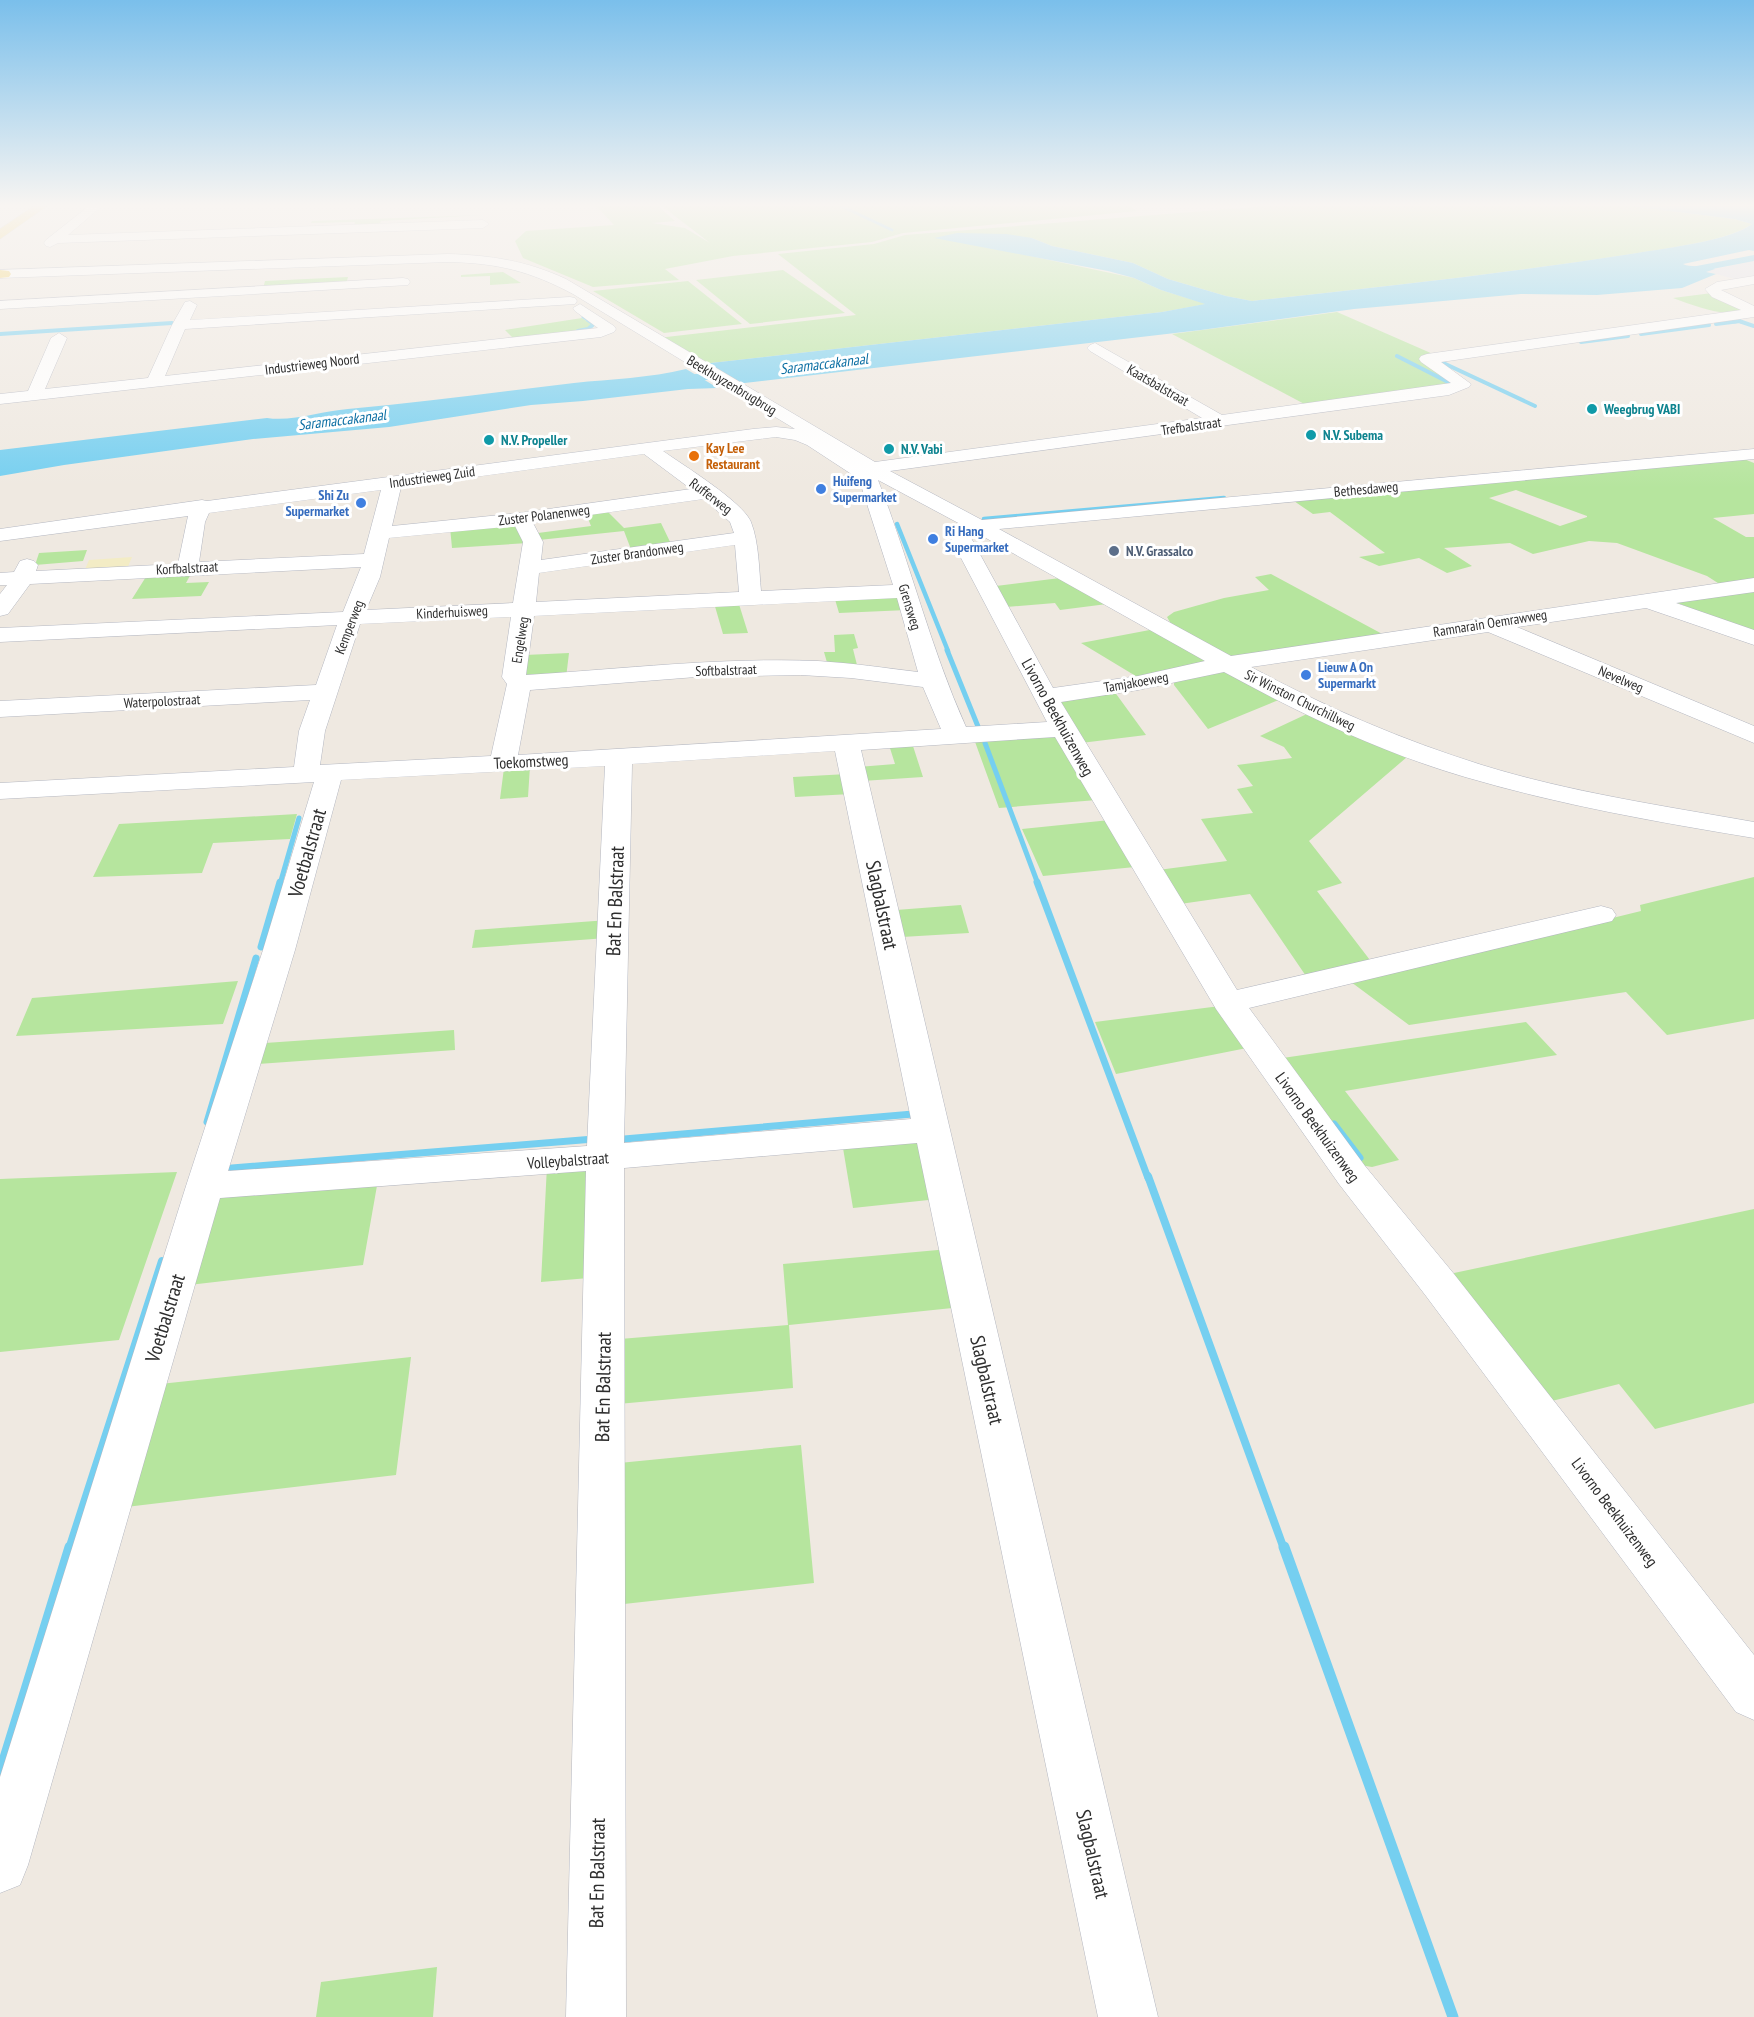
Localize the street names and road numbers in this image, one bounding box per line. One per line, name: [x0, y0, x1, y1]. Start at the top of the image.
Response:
street label: Industrieweg Noord: [264, 349, 360, 379]
street label: Beekhuyzenbrugbrug: [684, 351, 780, 419]
street label: Kaatsbalstraat: [1124, 360, 1192, 410]
street label: Trefbalstraat: [1160, 413, 1222, 439]
street label: Industrieweg Zuid: [388, 462, 476, 492]
street label: Rufferweg: [686, 474, 736, 518]
street label: Bethesdaweg: [1333, 477, 1399, 501]
street label: Zuster Polanenweg: [497, 500, 591, 530]
street label: Zuster Brandonweg: [590, 538, 684, 568]
street label: Korfbalstraat: [155, 557, 219, 579]
street label: Grensweg: [894, 582, 926, 632]
street label: Kemperweg: [330, 597, 368, 657]
street label: Kinderhuisweg: [416, 601, 488, 623]
street label: Ramnarain Oemrawweg: [1432, 605, 1548, 641]
street label: Engelweg: [507, 615, 533, 665]
street label: Livorno Beekhuizenweg: [1017, 655, 1099, 779]
street label: Softbalstraat: [695, 660, 757, 680]
street label: Nevelweg: [1596, 661, 1646, 697]
street label: Sir Winston Churchillweg: [1242, 665, 1358, 735]
street label: Tamjakoeweg: [1102, 667, 1170, 697]
street label: Waterpolostraat: [123, 690, 201, 712]
street label: Toekomstweg: [493, 749, 569, 773]
street label: Voetbalstraat: [282, 805, 332, 901]
street label: Bat En Balstraat: [600, 845, 630, 956]
street label: Slagbalstraat: [860, 858, 904, 952]
street label: Livorno Beekhuizenweg: [1271, 1068, 1365, 1186]
street label: Volleybalstraat: [525, 1147, 610, 1173]
street label: Voetbalstraat: [139, 1270, 191, 1366]
street label: Bat En Balstraat: [589, 1331, 617, 1442]
street label: Slagbalstraat: [964, 1333, 1010, 1427]
street label: Livorno Beekhuizenweg: [1568, 1454, 1662, 1570]
street label: Slagbalstraat: [1070, 1807, 1116, 1901]
street label: Bat En Balstraat: [583, 1817, 611, 1928]

